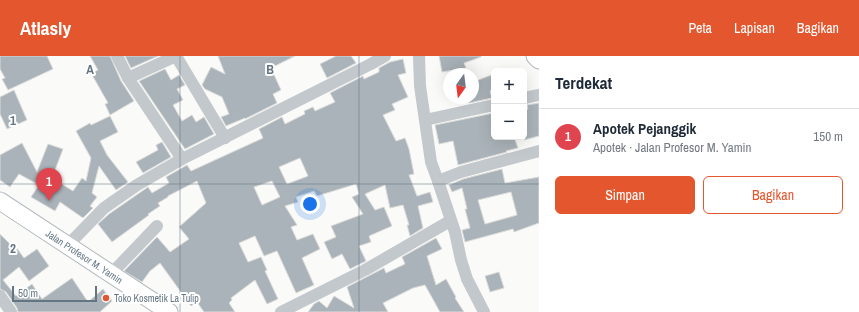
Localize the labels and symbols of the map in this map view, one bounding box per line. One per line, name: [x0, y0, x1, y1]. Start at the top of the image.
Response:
text: A: [86, 61, 94, 78]
text: B: [266, 61, 274, 78]
north arrow: [443, 68, 479, 104]
text: 1: [10, 112, 16, 129]
pin: 1: [36, 168, 62, 201]
your location: [300, 194, 320, 214]
street label: Jalan Profesor M. Yamin: [43, 226, 125, 286]
text: 2: [10, 240, 16, 257]
scale bar: [12, 284, 97, 303]
place label: Toko Kosmetik La Tulip: [114, 292, 199, 305]
marker: Toko Kosmetik La Tulip: [101, 293, 111, 303]

